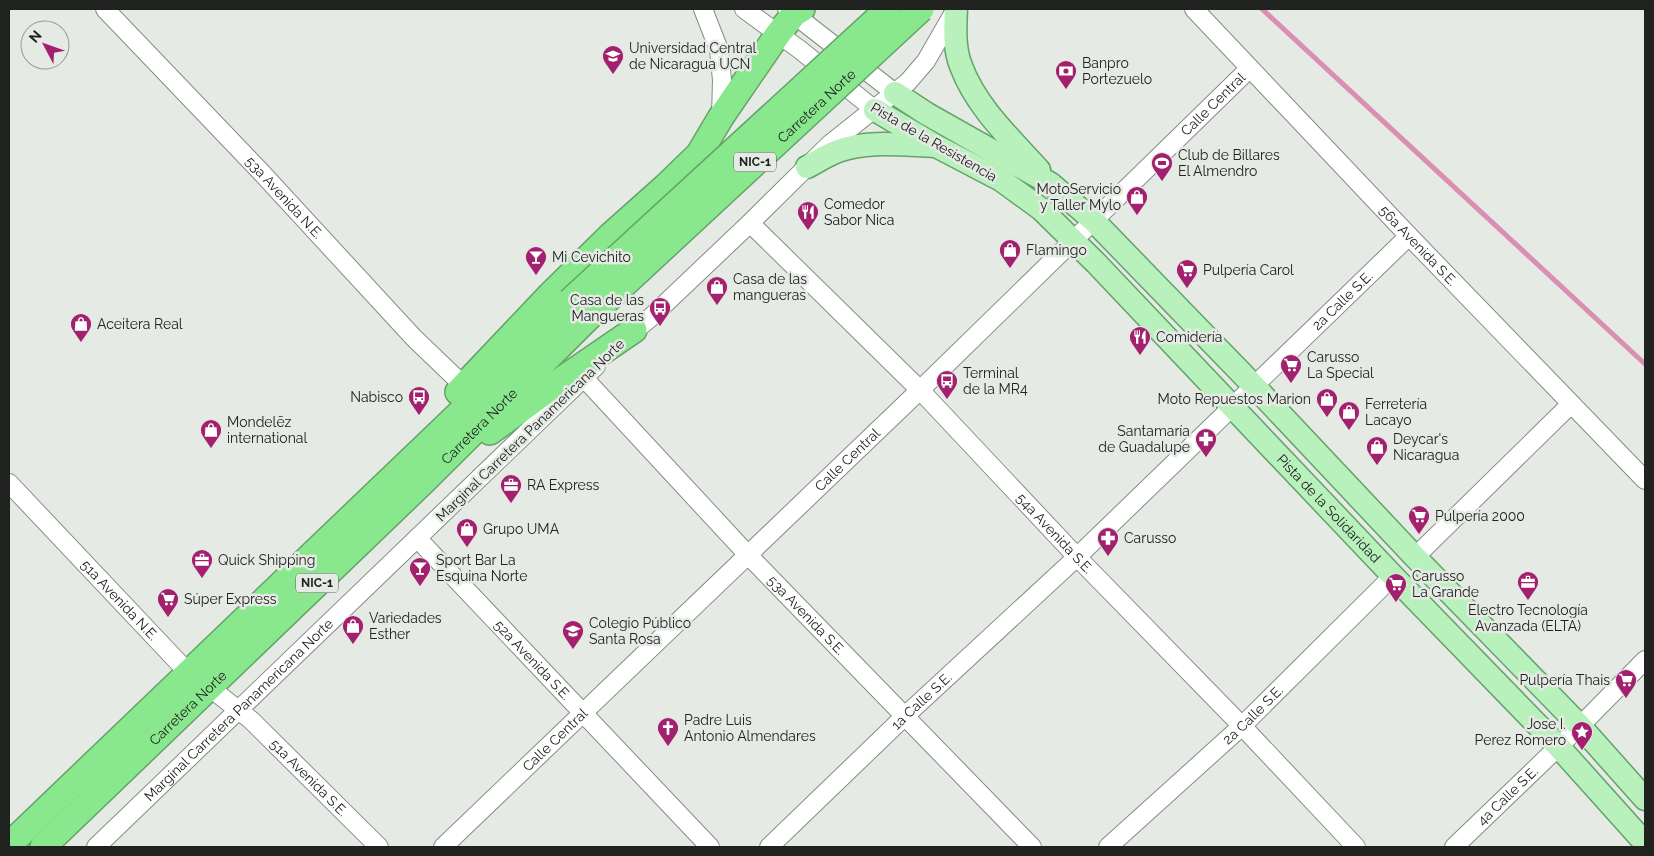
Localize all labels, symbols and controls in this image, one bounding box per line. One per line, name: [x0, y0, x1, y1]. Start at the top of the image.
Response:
north arrow: [20, 20, 70, 70]
text: N: [26, 27, 45, 46]
place label: Universidad Central de Nicaragua UCN: [629, 40, 757, 72]
school or university icon: Universidad Central de Nicaragua UCN: [601, 44, 625, 75]
place label: Banpro Portezuelo: [1082, 55, 1152, 87]
bank icon: Banpro Portezuelo: [1054, 59, 1078, 90]
street label: Carretera Norte: [774, 66, 859, 146]
street label: Calle Central: [1178, 69, 1249, 139]
street label: Pista de la Resistencia: [868, 99, 1000, 185]
place label: Club de Billares El Almendro: [1178, 147, 1280, 179]
sports icon: Club de Billares El Almendro: [1150, 151, 1174, 182]
road number: NIC-1: [734, 152, 776, 172]
street label: 53a Avenida N.E.: [242, 153, 326, 242]
place label: MotoServicio y Taller Mylo: [1037, 181, 1121, 213]
shop icon: MotoServicio y Taller Mylo: [1125, 185, 1149, 216]
place label: Comedor Sabor Nica: [824, 196, 894, 228]
restaurant icon: Comedor Sabor Nica: [796, 200, 820, 231]
street label: 56a Avenida S.E.: [1376, 202, 1460, 289]
shop icon: Flamingo: [998, 238, 1022, 269]
place label: Flamingo: [1026, 242, 1087, 258]
bar icon: Mi Cevichito: [524, 245, 548, 276]
place label: Mi Cevichito: [552, 249, 631, 265]
supermarket icon: Pulpería Carol: [1175, 258, 1199, 289]
place label: Pulpería Carol: [1203, 262, 1294, 278]
street label: 2a Calle S.E.: [1309, 268, 1376, 333]
place label: Casa de las mangueras: [733, 271, 807, 303]
shop icon: Casa de las mangueras: [705, 275, 729, 306]
place label: Casa de las Mangueras: [570, 292, 644, 324]
bus stop icon: Casa de las Mangueras: [648, 296, 672, 327]
shop icon: Aceitera Real: [69, 312, 93, 343]
place label: Aceitera Real: [97, 316, 183, 332]
restaurant icon: Comidería: [1128, 325, 1152, 356]
place label: Comidería: [1156, 329, 1222, 345]
street label: Marginal Carretera Panamericana Norte: [433, 336, 627, 524]
place label: Carusso La Special: [1307, 349, 1374, 381]
supermarket icon: Carusso La Special: [1279, 353, 1303, 384]
place label: Terminal de la MR4: [963, 365, 1028, 397]
bus stop icon: Terminal de la MR4: [935, 369, 959, 400]
bus stop icon: Nabisco: [407, 385, 431, 416]
street label: Carretera Norte: [438, 385, 520, 467]
shop icon: Moto Repuestos Marion: [1315, 387, 1339, 418]
place label: Nabisco: [350, 389, 403, 405]
place label: Moto Repuestos Marion: [1158, 391, 1311, 407]
place label: Ferretería Lacayo: [1365, 396, 1427, 428]
shop icon: Ferretería Lacayo: [1337, 400, 1361, 431]
place label: Mondelēz international: [227, 414, 307, 446]
shop icon: Mondelēz international: [199, 418, 223, 449]
place label: Santamaría de Guadalupe: [1098, 423, 1190, 455]
street label: Calle Central: [812, 425, 883, 494]
pharmacy icon: Santamaría de Guadalupe: [1194, 427, 1218, 458]
place label: Deycar's Nicaragua: [1393, 431, 1459, 463]
shop icon: Deycar's Nicaragua: [1365, 435, 1389, 466]
street label: Pista de la Solidaridad: [1274, 451, 1384, 566]
office icon: RA Express: [499, 473, 523, 504]
place label: RA Express: [527, 477, 600, 493]
street label: 54a Avenida S.E.: [1013, 490, 1096, 577]
supermarket icon: Pulpería 2000: [1407, 504, 1431, 535]
place label: Pulpería 2000: [1435, 508, 1525, 524]
shop icon: Grupo UMA: [455, 517, 479, 548]
place label: Grupo UMA: [483, 521, 560, 537]
pharmacy icon: Carusso: [1096, 526, 1120, 557]
place label: Carusso: [1124, 530, 1176, 546]
office icon: Quick Shipping: [190, 548, 214, 579]
place label: Quick Shipping: [218, 552, 315, 568]
place label: Sport Bar La Esquina Norte: [436, 552, 527, 584]
street label: 51a Avenida N.E.: [78, 556, 161, 644]
bar icon: Sport Bar La Esquina Norte: [408, 556, 432, 587]
place label: Carusso La Grande: [1412, 568, 1479, 600]
office icon: Electro Tecnología Avanzada (ELTA): [1516, 570, 1540, 601]
street label: 53a Avenida S.E.: [764, 572, 848, 658]
supermarket icon: Carusso La Grande: [1384, 572, 1408, 603]
road number: NIC-1: [296, 574, 338, 592]
supermarket icon: Súper Express: [156, 587, 180, 618]
place label: Súper Express: [184, 591, 277, 607]
place label: Electro Tecnología Avanzada (ELTA): [1468, 602, 1588, 634]
place label: Variedades Esther: [369, 610, 442, 642]
shop icon: Variedades Esther: [341, 614, 365, 645]
street label: Marginal Carretera Panamericana Norte: [141, 615, 336, 804]
place label: Colegio Público Santa Rosa: [589, 615, 691, 647]
street label: 52a Avenida S.E.: [491, 617, 574, 703]
school or university icon: Colegio Público Santa Rosa: [561, 619, 585, 650]
street label: Carretera Norte: [146, 667, 230, 748]
supermarket icon: Pulpería Thais: [1614, 668, 1638, 699]
street label: 1a Calle S.E.: [888, 669, 955, 733]
place label: Pulpería Thais: [1519, 672, 1610, 688]
street label: 2a Calle S.E.: [1219, 682, 1286, 748]
street label: Calle Central: [519, 705, 591, 774]
place label: Padre Luis Antonio Almendares: [684, 712, 816, 744]
church icon: Padre Luis Antonio Almendares: [656, 716, 680, 747]
place label: Jose I. Perez Romero: [1475, 716, 1566, 748]
place icon: Jose I. Perez Romero: [1570, 720, 1594, 751]
street label: 51a Avenida S.E.: [267, 736, 351, 819]
street label: 4a Calle S.E.: [1474, 763, 1541, 828]

